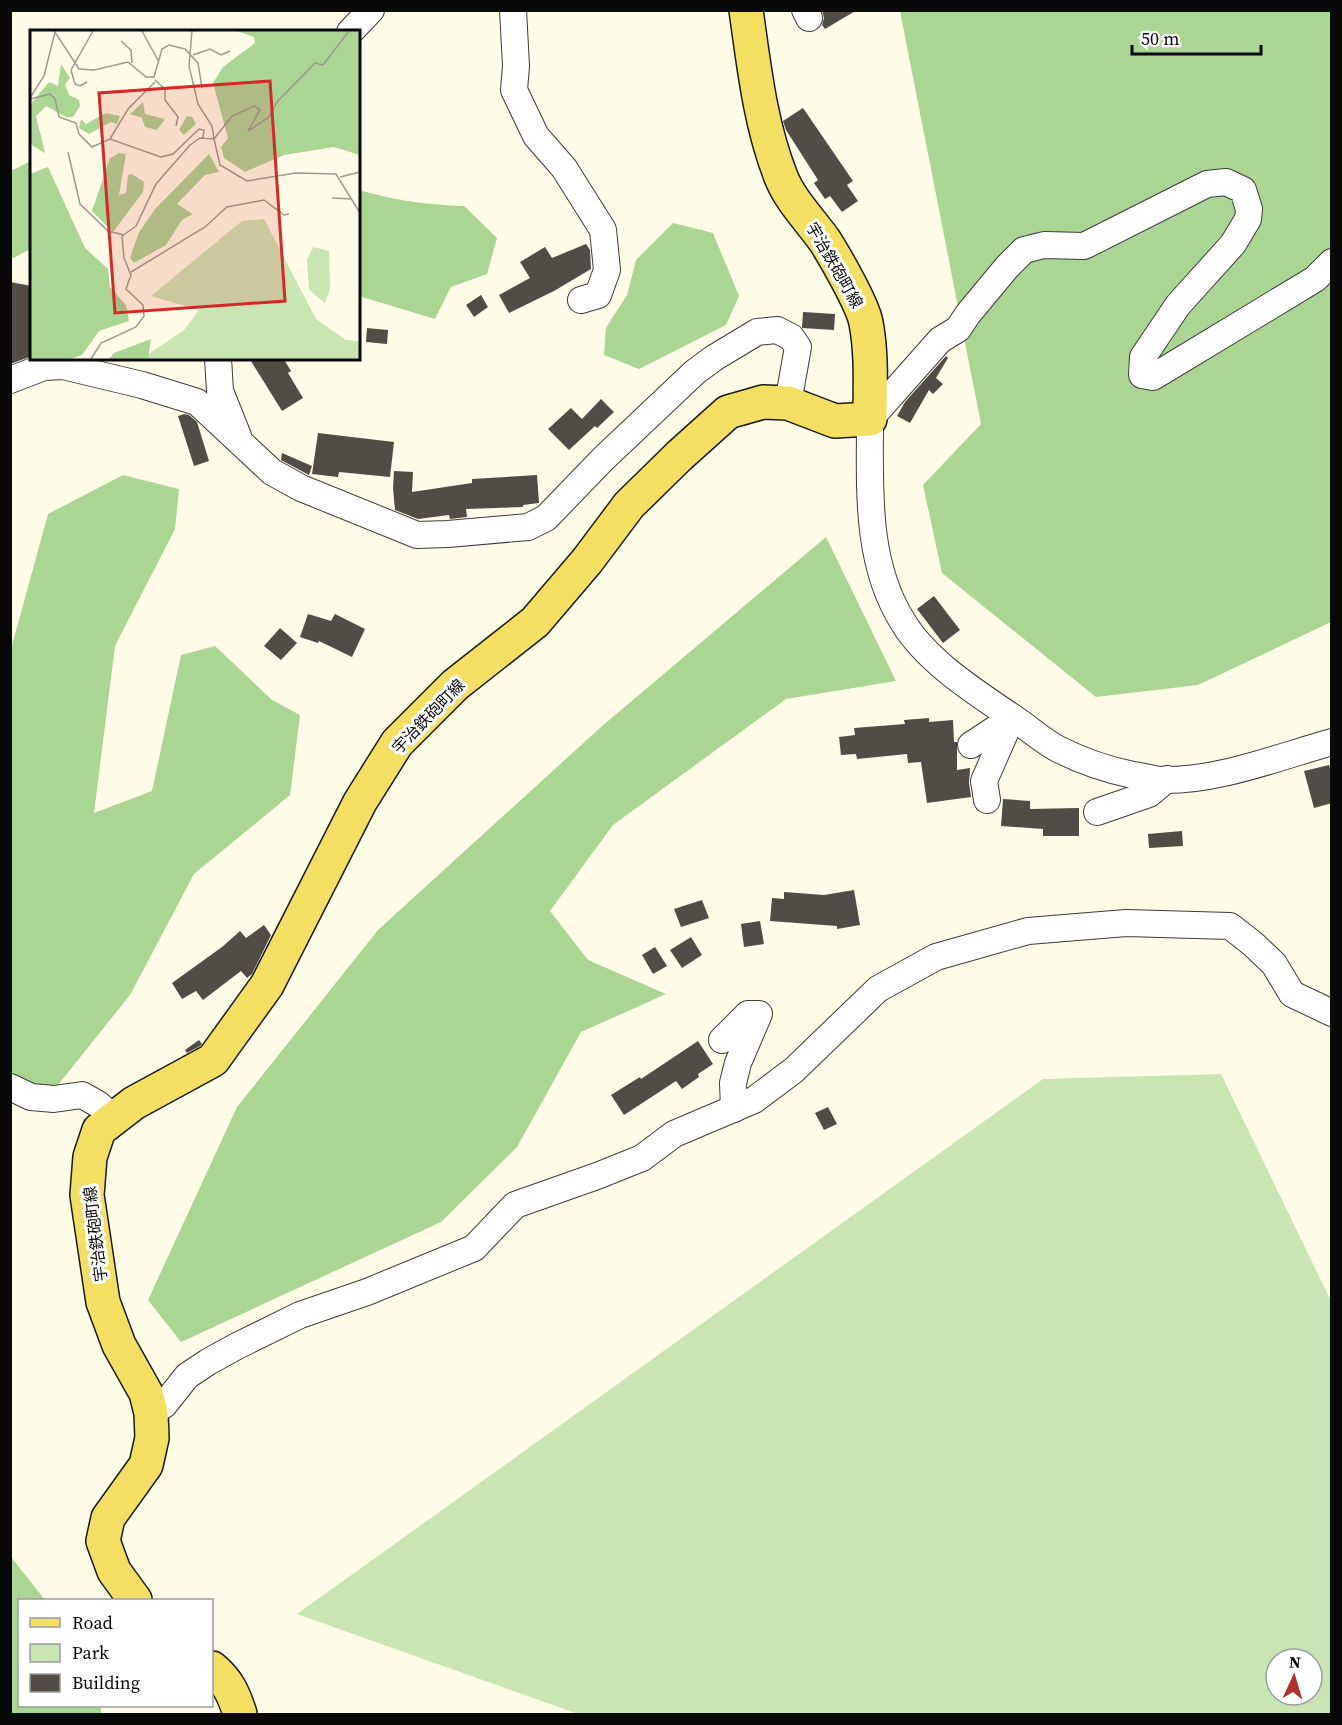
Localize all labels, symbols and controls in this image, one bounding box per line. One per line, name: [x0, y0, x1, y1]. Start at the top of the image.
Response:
scale bar: [1132, 18, 1261, 56]
text: 50 m: [1141, 26, 1179, 51]
inset map: [30, 30, 360, 360]
street label: 宇治鉄砲町線: [801, 218, 869, 312]
street label: 宇治鉄砲町線: [387, 674, 469, 758]
street label: 宇治鉄砲町線: [78, 1185, 112, 1283]
legend: [18, 1599, 213, 1707]
text: Road: [72, 1610, 113, 1635]
text: Park: [72, 1640, 109, 1665]
north arrow: [1264, 1647, 1324, 1707]
text: N: [1288, 1651, 1302, 1673]
text: Building: [72, 1670, 140, 1695]

